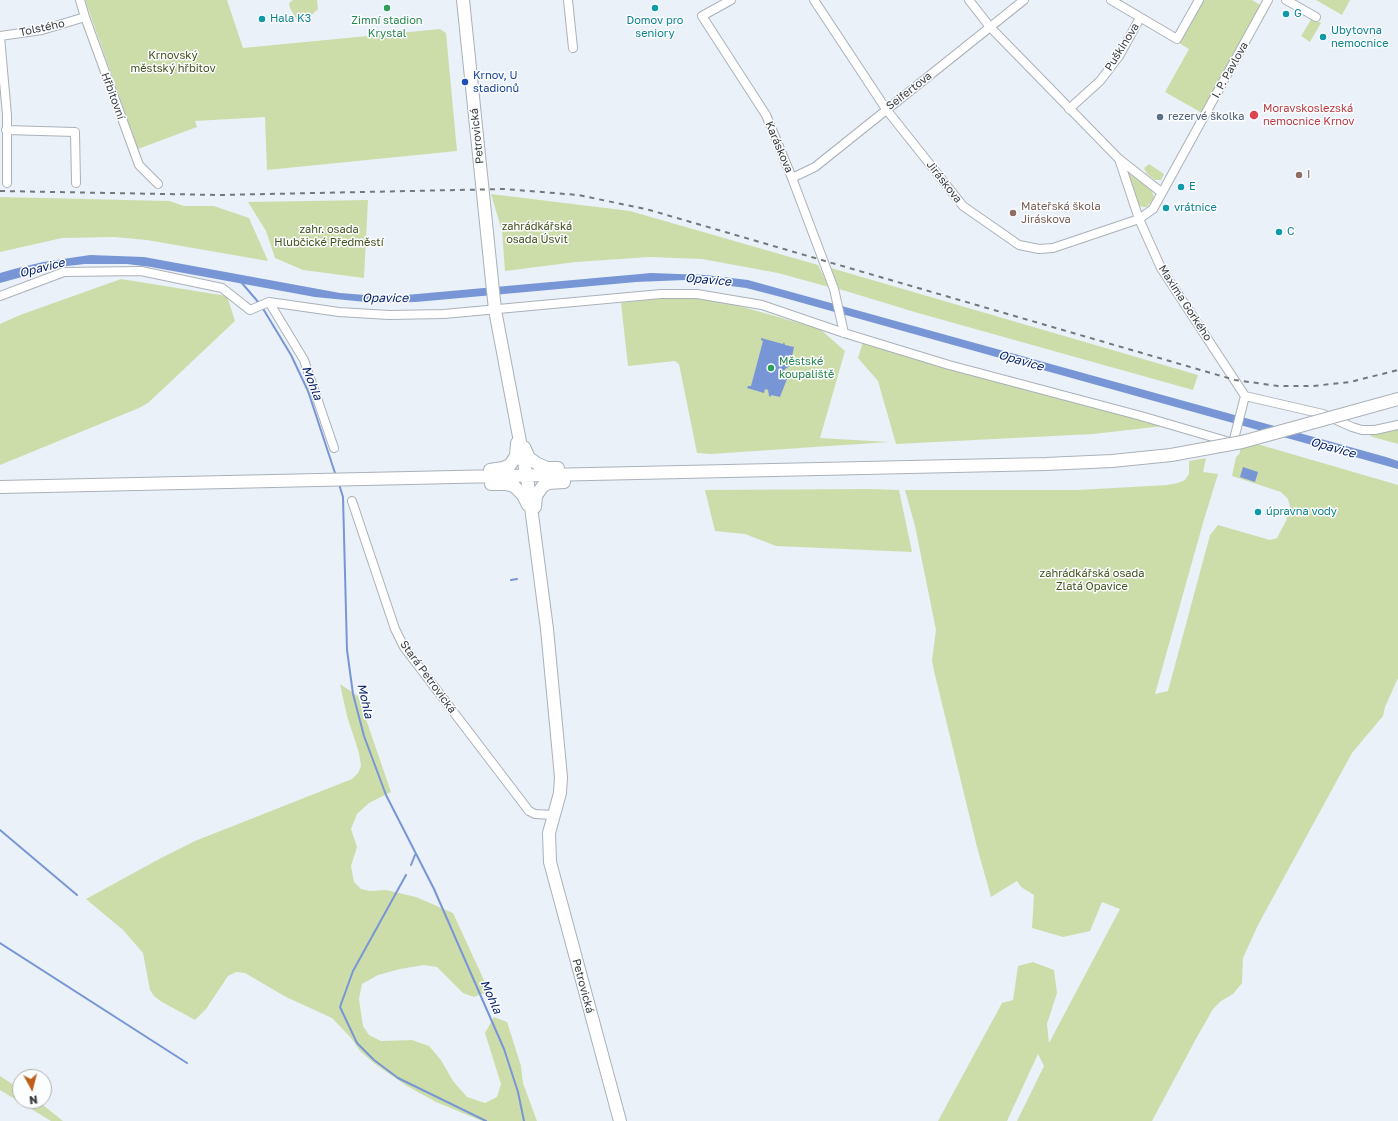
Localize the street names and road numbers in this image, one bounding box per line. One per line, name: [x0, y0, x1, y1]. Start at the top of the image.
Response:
street label: Tolstého: [18, 17, 66, 39]
street label: Puškinova: [1102, 21, 1142, 73]
street label: I. P. Pavlova: [1209, 40, 1251, 100]
street label: Seifertova: [884, 69, 934, 113]
street label: Hřbitovní: [98, 71, 128, 121]
street label: Petrovická: [468, 108, 486, 164]
street label: Karáskova: [762, 119, 796, 175]
street label: Jiráskova: [924, 158, 964, 206]
street label: Maxima Gorkého: [1156, 263, 1214, 343]
street label: Stará Petrovická: [397, 638, 459, 716]
street label: Petrovická: [569, 957, 597, 1015]

